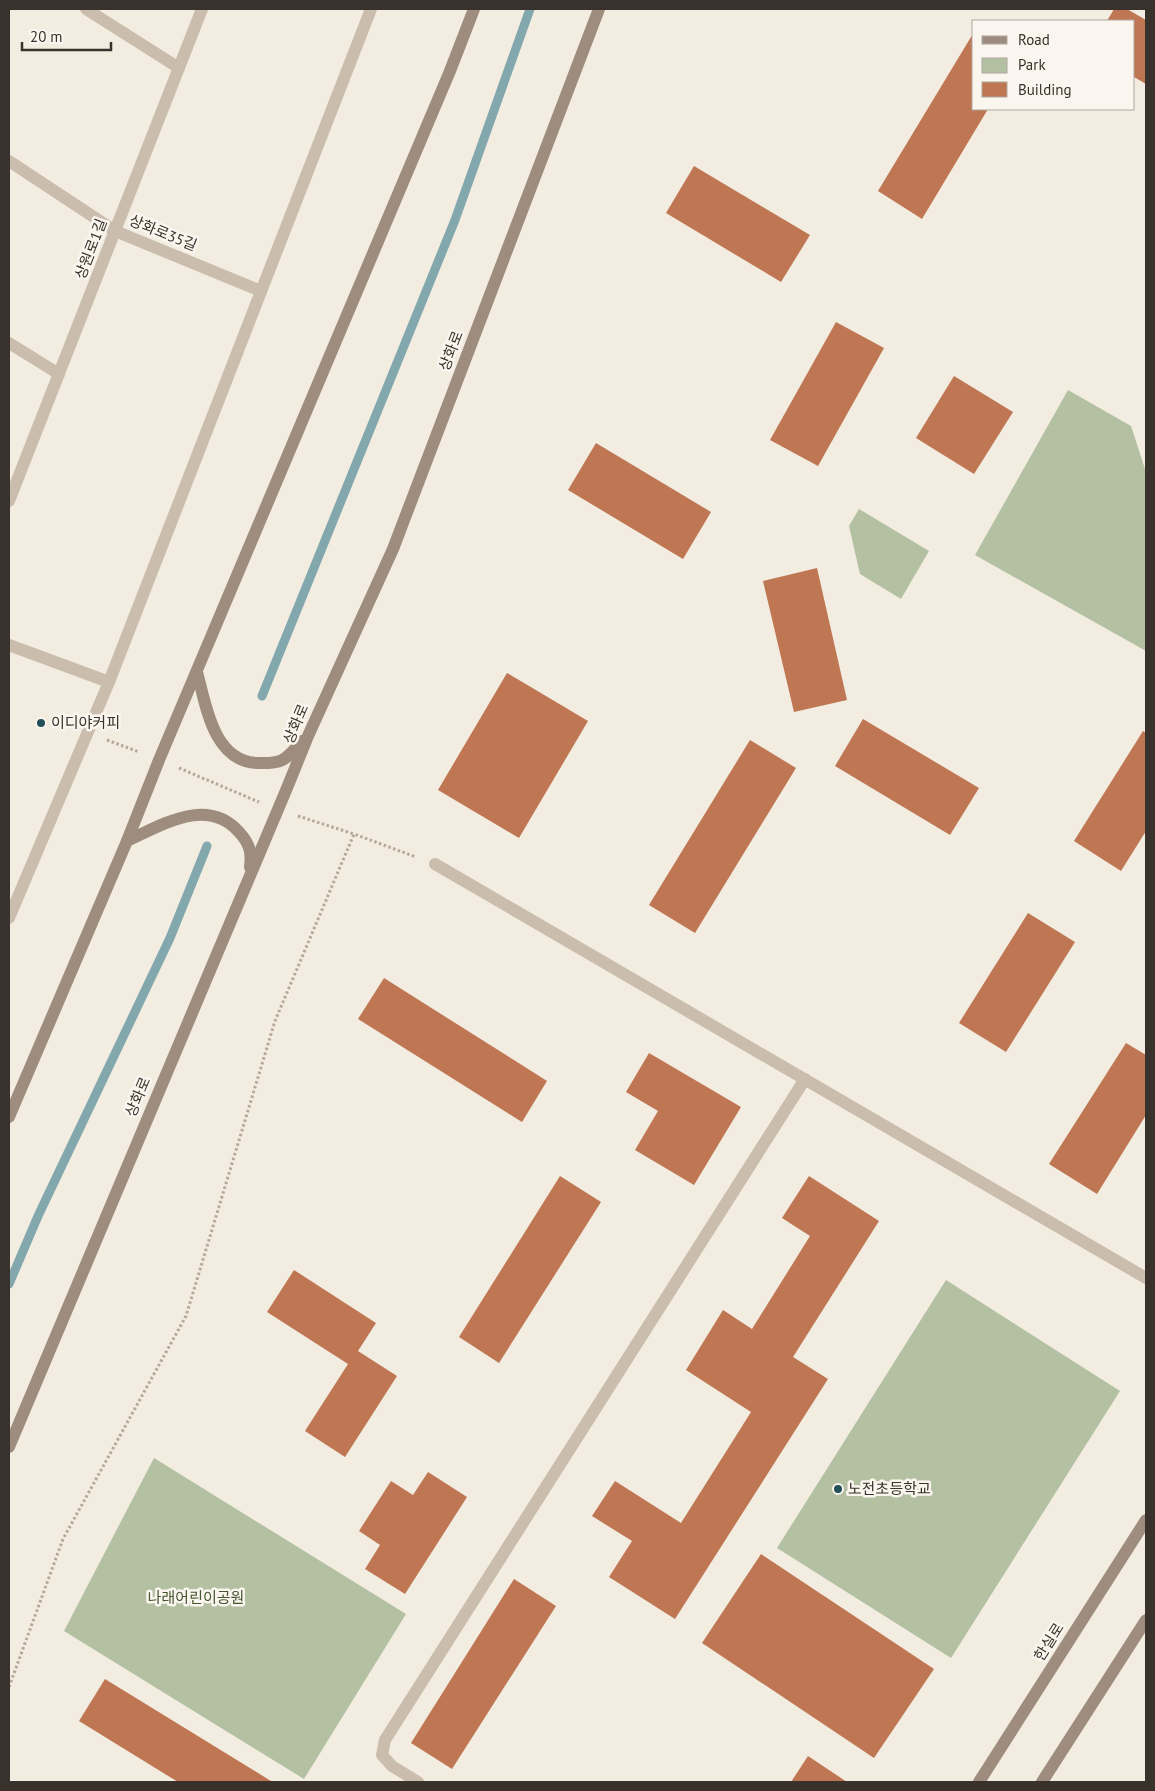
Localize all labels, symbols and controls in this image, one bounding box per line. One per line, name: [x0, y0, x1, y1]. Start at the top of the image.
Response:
scale bar: [22, 20, 111, 52]
legend: [972, 20, 1135, 110]
text: 20 m: [30, 27, 63, 46]
text: Road: [1018, 30, 1050, 49]
text: Park: [1018, 55, 1046, 74]
text: Building: [1018, 80, 1072, 99]
street label: 상화로35길: [126, 210, 200, 255]
street label: 상원로1길: [70, 216, 111, 282]
street label: 상화로: [434, 328, 467, 374]
street label: 상화로: [279, 701, 312, 747]
place label: 이디야커피: [51, 713, 120, 732]
marker: 이디야커피: [35, 717, 47, 729]
street label: 상화로: [121, 1074, 154, 1120]
place label: 노전초등학교: [848, 1479, 931, 1498]
marker: 노전초등학교: [832, 1483, 844, 1495]
park label: 나래어린이공원: [148, 1588, 244, 1607]
street label: 한실로: [1030, 1619, 1068, 1664]

